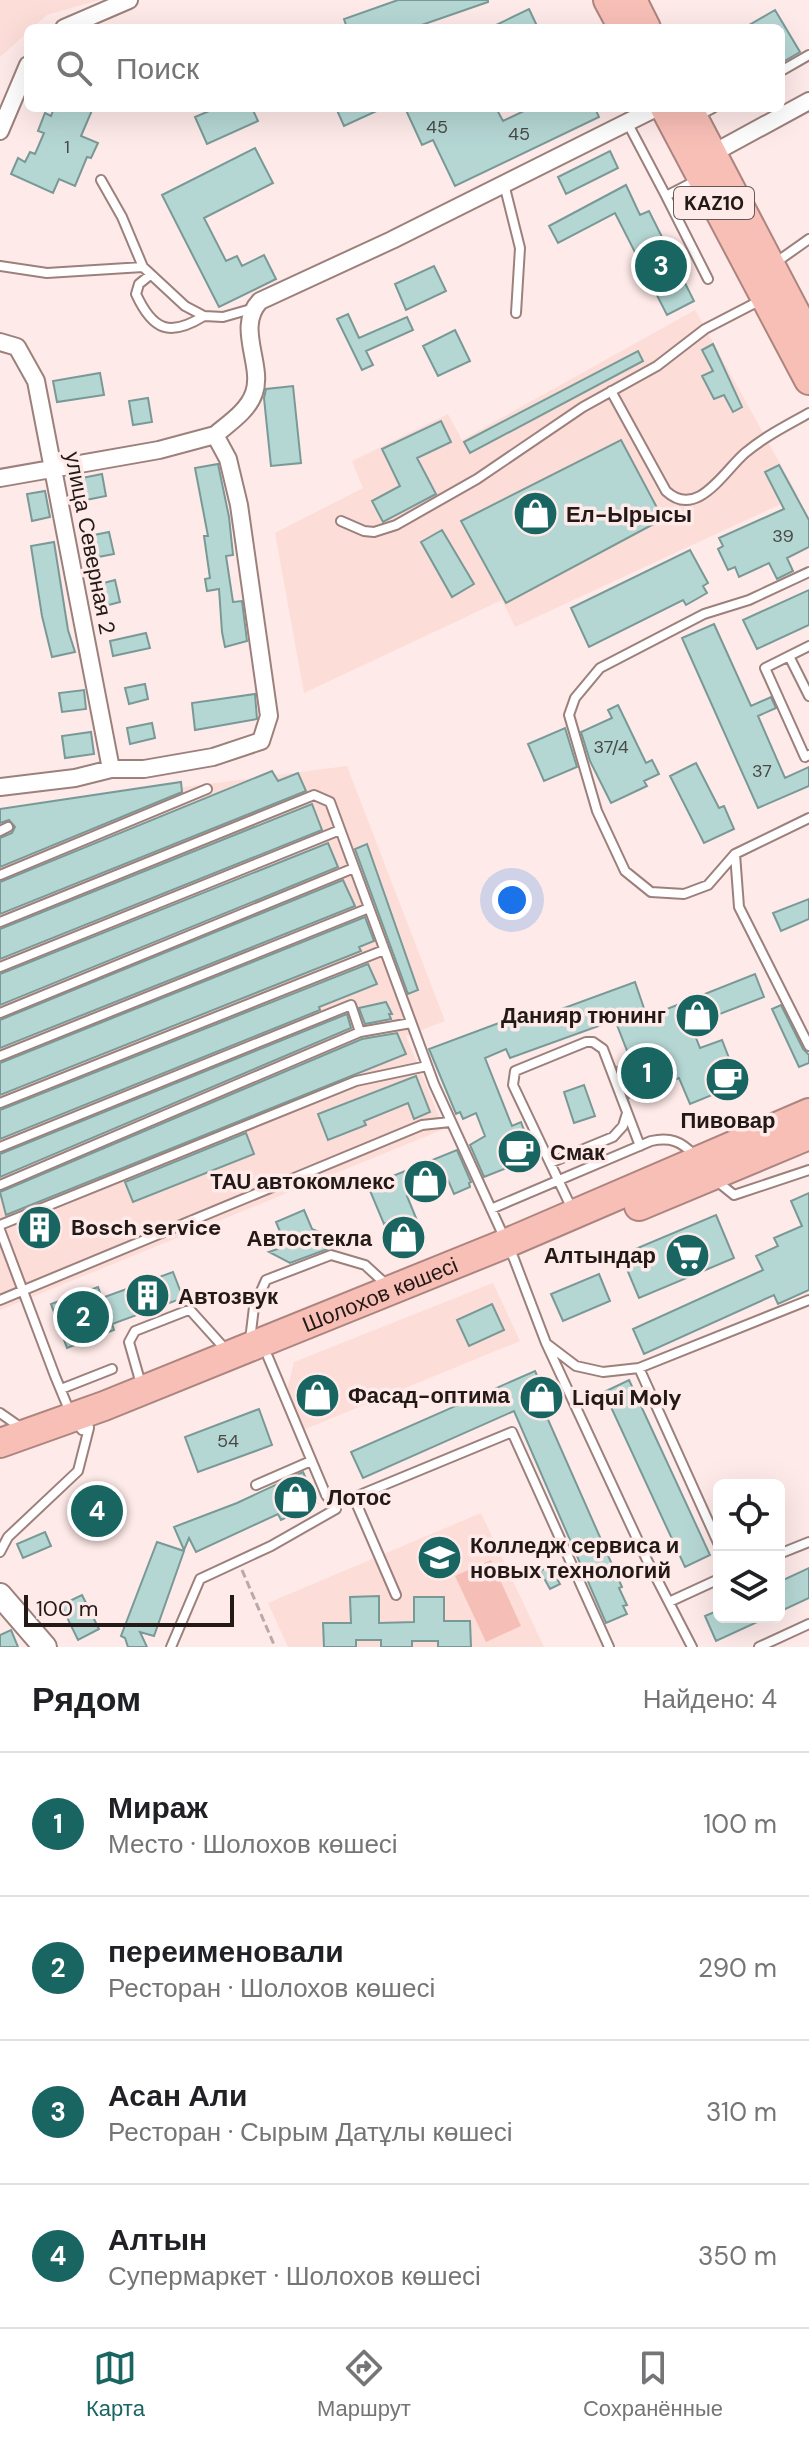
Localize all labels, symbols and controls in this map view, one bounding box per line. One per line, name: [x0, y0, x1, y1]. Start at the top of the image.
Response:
search box: [24, 24, 785, 112]
icon: search: [52, 46, 96, 90]
text: Поиск: [116, 49, 199, 88]
house number: 45: [426, 115, 448, 139]
house number: 45: [508, 122, 530, 146]
house number: 1: [64, 135, 70, 159]
road number: KAZ10: [674, 187, 754, 219]
pin: 3: [635, 236, 687, 296]
street label: улица Северная 2: [58, 449, 122, 637]
shop icon: Ел-Ырысы: [511, 490, 559, 538]
place label: Ел-Ырысы: [566, 500, 692, 529]
house number: 39: [772, 524, 794, 548]
house number: 37/4: [593, 735, 629, 759]
house number: 37: [752, 759, 772, 783]
your location: [492, 880, 532, 920]
shop icon: Данияр тюнинг: [673, 991, 721, 1039]
place label: Данияр тюнинг: [501, 1001, 666, 1030]
pin: 1: [621, 1043, 673, 1103]
cafe icon: Пивовар: [704, 1055, 752, 1103]
place label: Пивовар: [681, 1106, 775, 1135]
cafe icon: Смак: [495, 1128, 543, 1176]
place label: Смак: [550, 1138, 606, 1167]
shop icon: TAU автокомлекс: [402, 1157, 450, 1205]
place label: TAU автокомлекс: [210, 1167, 395, 1196]
building icon: Bosch service: [16, 1203, 64, 1251]
place label: Bosch service: [71, 1213, 221, 1242]
shop icon: Автостекла: [379, 1214, 427, 1262]
place label: Автостекла: [247, 1224, 373, 1253]
supermarket icon: Алтындар: [663, 1231, 711, 1279]
place label: Алтындар: [544, 1241, 656, 1270]
street label: Шолохов көшесі: [298, 1250, 462, 1339]
building icon: Автозвук: [123, 1272, 171, 1320]
place label: Автозвук: [178, 1282, 279, 1311]
pin: 2: [57, 1287, 109, 1347]
shop icon: Фасад-оптима: [293, 1371, 341, 1419]
shop icon: Liqui Moly: [517, 1373, 565, 1421]
place label: Фасад-оптима: [348, 1381, 510, 1410]
place label: Liqui Moly: [572, 1383, 682, 1412]
house number: 54: [217, 1429, 239, 1453]
shop icon: Лотос: [272, 1473, 320, 1521]
map controls: [713, 1479, 785, 1623]
button: locate: [713, 1479, 785, 1551]
pin: 4: [71, 1481, 123, 1541]
place label: Лотос: [327, 1483, 391, 1512]
place label: Колледж сервиса и новых технологий: [470, 1531, 679, 1585]
school or university icon: Колледж сервиса и новых технологий: [415, 1534, 463, 1582]
button: layers: [713, 1551, 785, 1623]
scale bar: [24, 1591, 234, 1627]
text: 100 m: [36, 1594, 98, 1623]
text: Рядом: [32, 1677, 141, 1722]
text: Найдено: 4: [643, 1682, 777, 1716]
text: Мираж: [108, 1788, 208, 1827]
text: 1: [53, 1807, 63, 1841]
text: 100 m: [703, 1807, 777, 1841]
text: Место · Шолохов көшесі: [108, 1827, 398, 1861]
text: переименовали: [108, 1932, 344, 1971]
text: 2: [50, 1951, 66, 1985]
text: 290 m: [698, 1951, 777, 1985]
text: Ресторан · Шолохов көшесі: [108, 1971, 435, 2005]
text: Асан Али: [108, 2076, 247, 2115]
text: 3: [50, 2095, 66, 2129]
text: 310 m: [706, 2095, 777, 2129]
text: Ресторан · Сырым Датұлы көшесі: [108, 2115, 513, 2149]
text: Алтын: [108, 2220, 207, 2259]
text: 4: [50, 2239, 66, 2273]
text: 350 m: [698, 2239, 777, 2273]
text: Супермаркет · Шолохов көшесі: [108, 2259, 481, 2293]
tab: Карта: [86, 2346, 145, 2423]
tab: Маршрут: [317, 2346, 411, 2423]
tab: Сохранённые: [583, 2346, 723, 2423]

